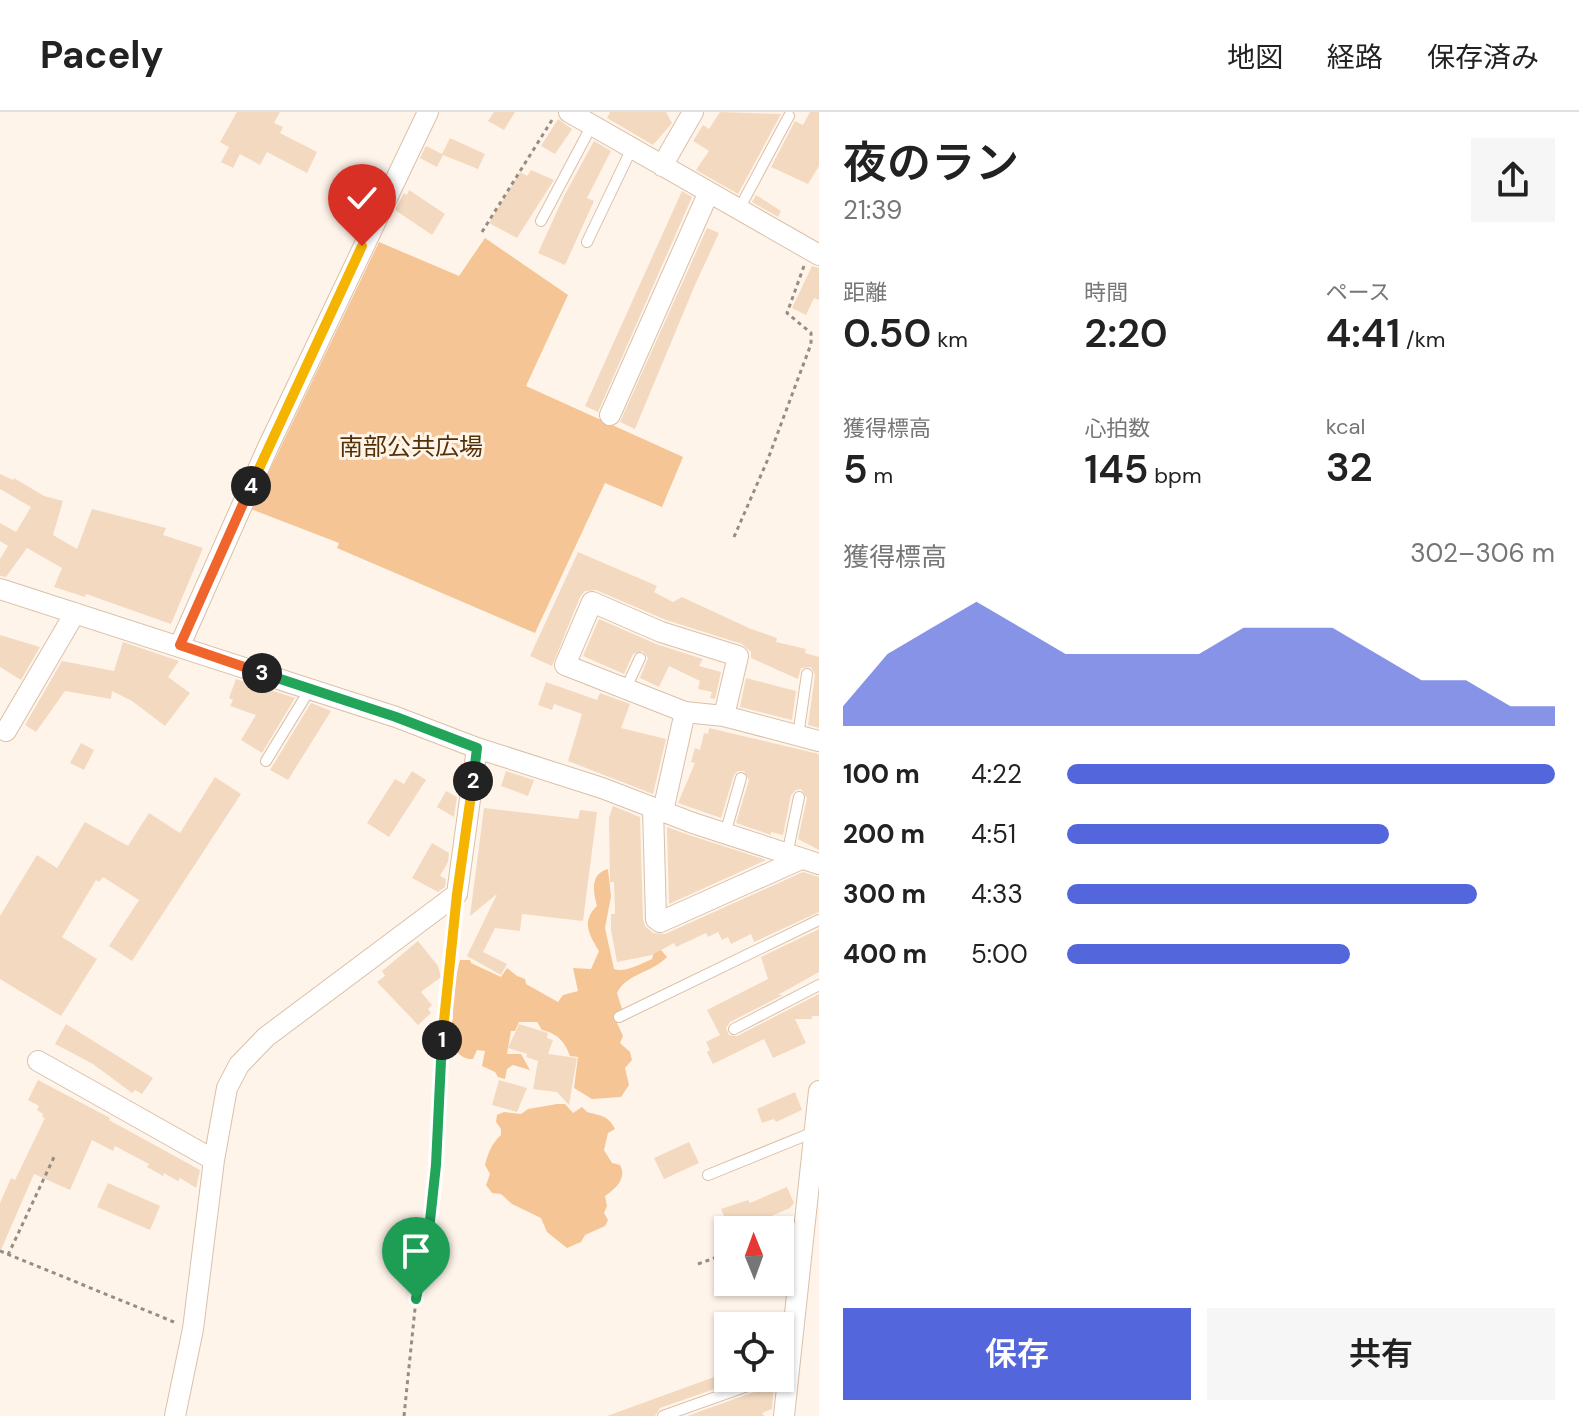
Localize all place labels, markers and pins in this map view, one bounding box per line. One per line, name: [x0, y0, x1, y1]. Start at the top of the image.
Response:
pin: [328, 164, 396, 246]
pin: 4: [231, 466, 271, 506]
pin: 3: [242, 653, 282, 693]
pin: 2: [453, 761, 493, 801]
pin: 1: [422, 1020, 462, 1060]
pin: [382, 1217, 450, 1299]

